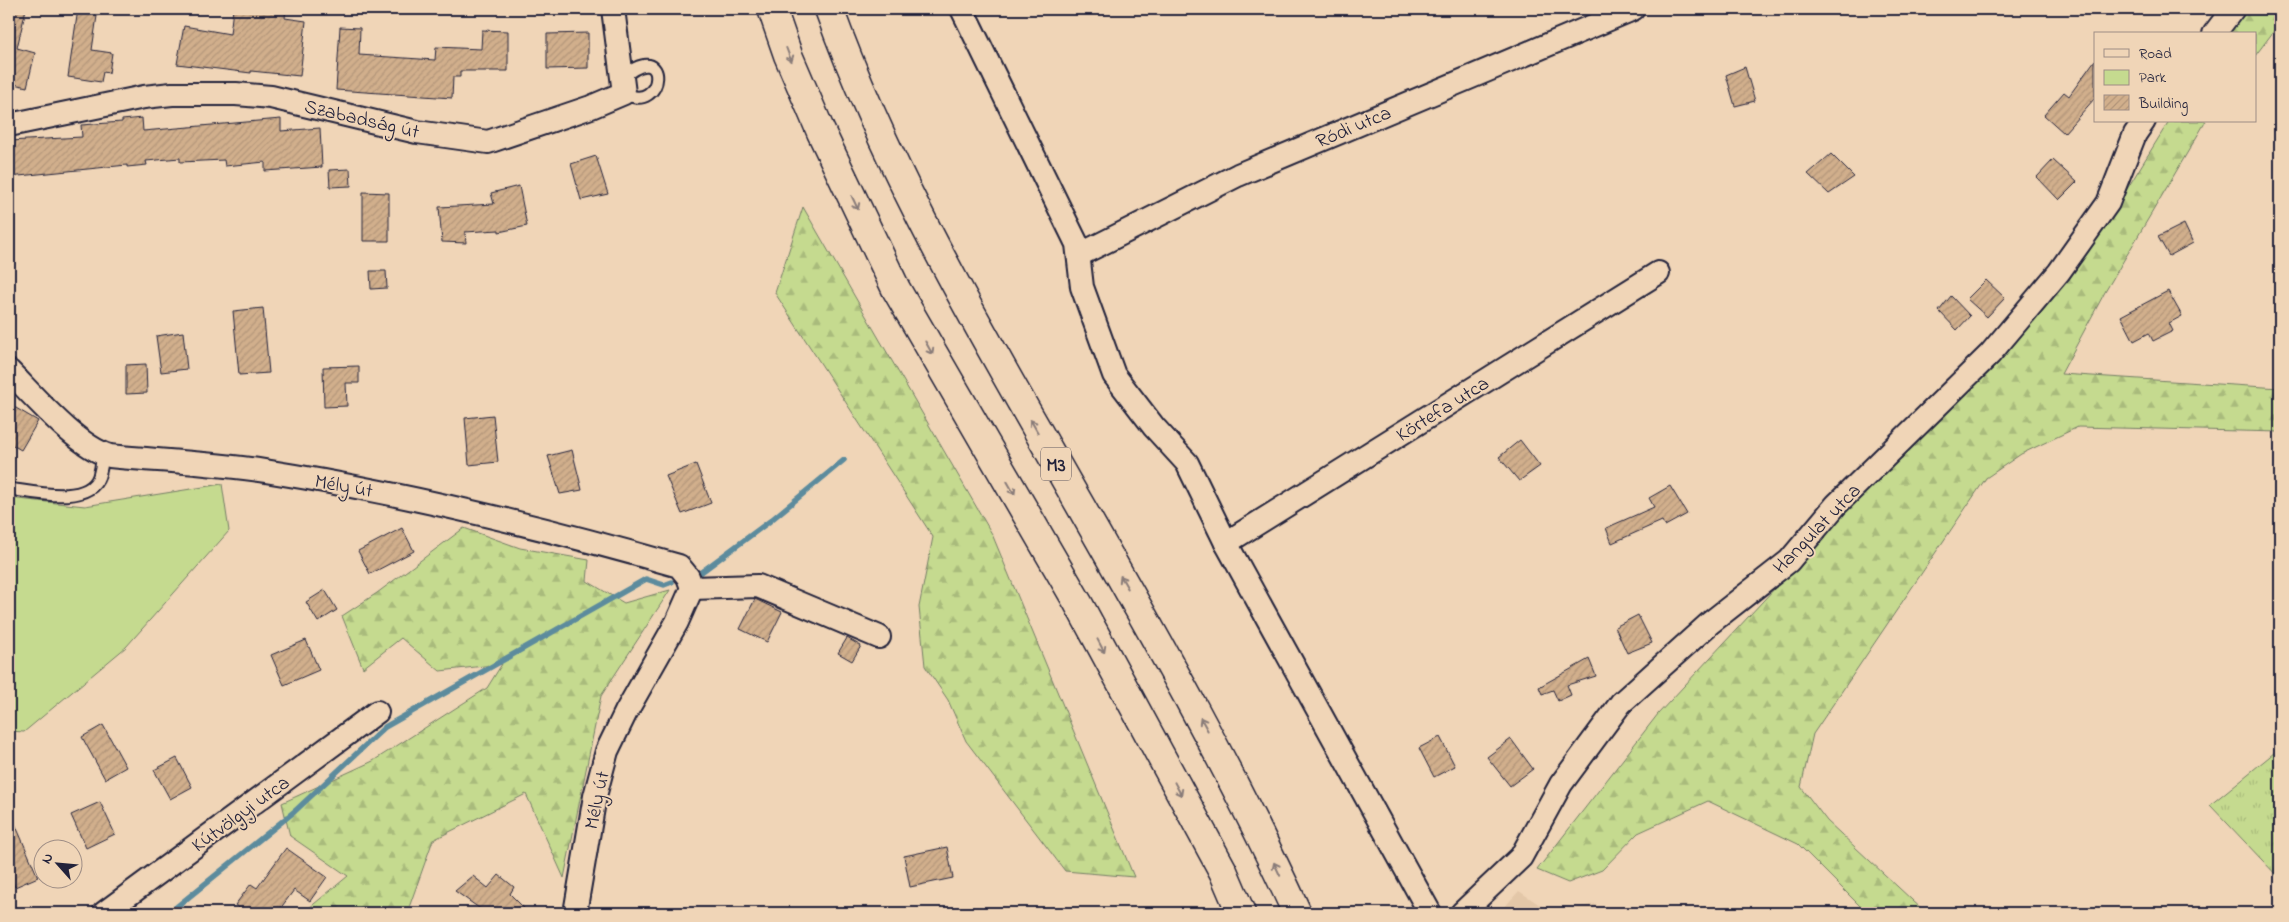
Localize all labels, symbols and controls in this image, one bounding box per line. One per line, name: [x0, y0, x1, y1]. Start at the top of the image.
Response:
legend: [2094, 32, 2256, 122]
text: Road: [2139, 43, 2172, 65]
one-way arrow: [785, 47, 794, 62]
text: Park: [2139, 67, 2167, 89]
street label: Szabadság út: [301, 93, 422, 149]
text: Building: [2138, 93, 2188, 116]
street label: Ródi utca: [1312, 100, 1396, 157]
one-way arrow: [851, 195, 860, 210]
one-way arrow: [924, 340, 934, 355]
street label: Körtefa utca: [1391, 370, 1495, 450]
one-way arrow: [1029, 419, 1039, 434]
road number: M3: [1041, 448, 1071, 480]
street label: Mély út: [312, 468, 375, 507]
street label: Hangulat utca: [1767, 478, 1869, 582]
one-way arrow: [1006, 480, 1016, 494]
one-way arrow: [1118, 576, 1128, 590]
one-way arrow: [1096, 638, 1106, 653]
one-way arrow: [1199, 716, 1209, 731]
street label: Kútvölgyi utca: [186, 769, 297, 861]
street label: Mély út: [578, 769, 619, 832]
one-way arrow: [1174, 781, 1184, 796]
north arrow: [32, 840, 82, 890]
text: N: [36, 850, 59, 868]
one-way arrow: [1271, 862, 1281, 877]

